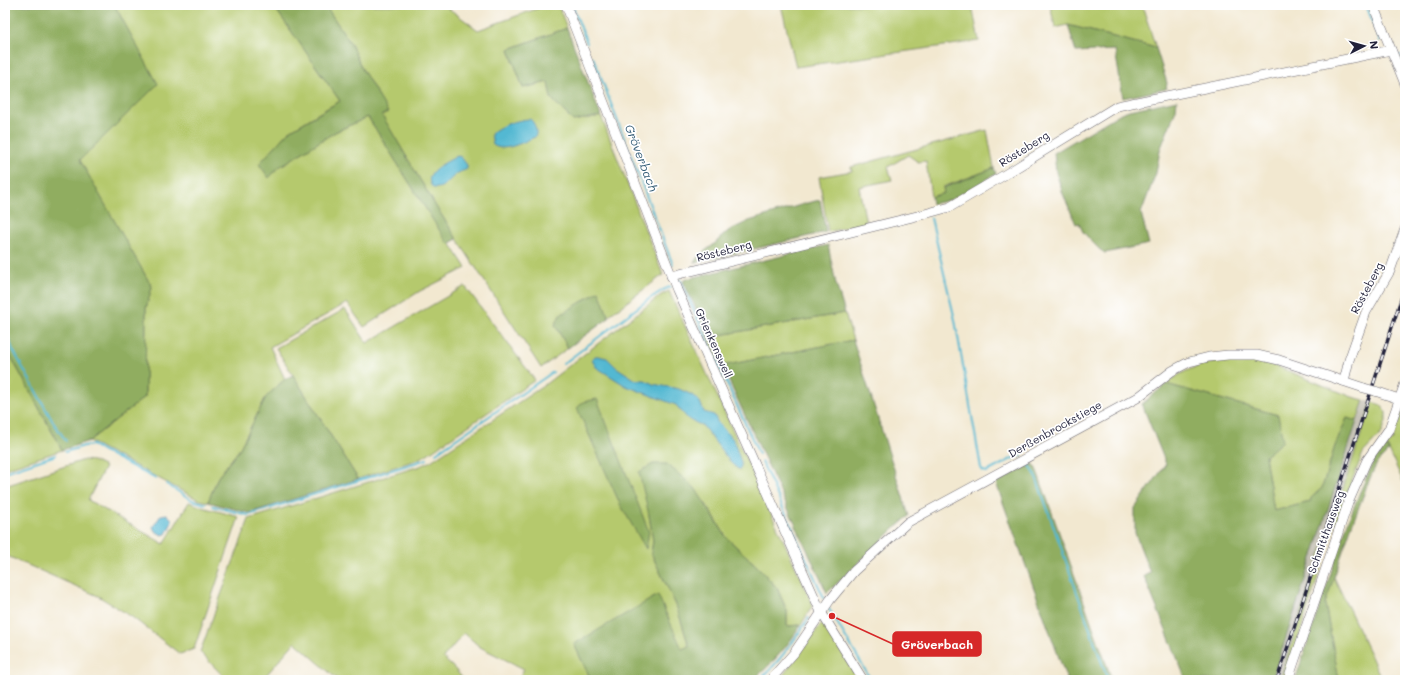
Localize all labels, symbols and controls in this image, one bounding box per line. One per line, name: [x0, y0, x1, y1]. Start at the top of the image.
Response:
north arrow: [1344, 26, 1384, 66]
text: N: [1367, 40, 1382, 50]
water label: Gröverbach: [622, 122, 662, 194]
street label: Rösteberg: [996, 127, 1052, 170]
street label: Rösteberg: [695, 236, 753, 265]
street label: Rösteberg: [1347, 259, 1386, 316]
street label: Grienkenswell: [692, 306, 737, 380]
street label: Derßenbrockstiege: [1005, 397, 1104, 460]
street label: Schmitthausweg: [1304, 488, 1347, 575]
callout: Gröverbach: [893, 632, 981, 656]
text: Gröverbach: [901, 636, 973, 652]

